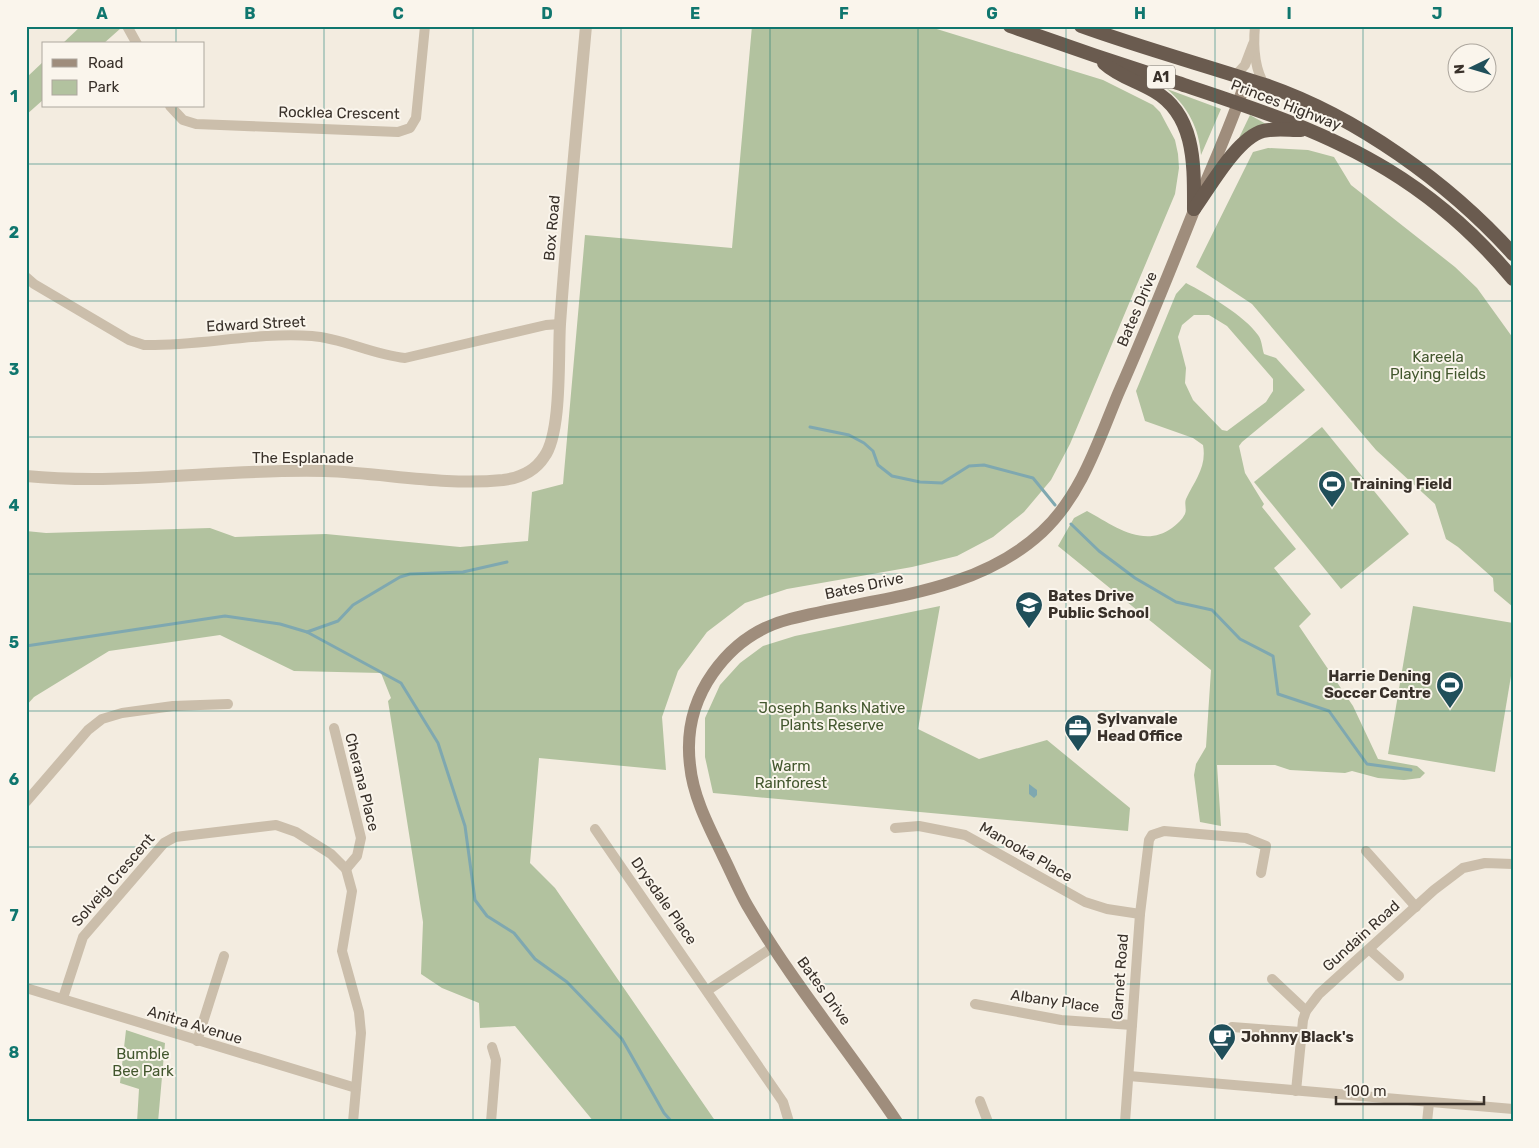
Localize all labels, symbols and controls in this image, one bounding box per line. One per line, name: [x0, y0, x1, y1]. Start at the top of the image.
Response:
text: A: [96, 4, 108, 23]
text: B: [244, 4, 256, 23]
text: C: [392, 4, 404, 23]
text: D: [541, 4, 553, 23]
text: E: [690, 4, 700, 23]
text: F: [839, 4, 849, 23]
text: G: [986, 4, 998, 23]
text: H: [1134, 4, 1146, 23]
text: I: [1286, 4, 1292, 23]
text: J: [1432, 4, 1442, 23]
legend: [42, 42, 205, 108]
north arrow: [1446, 42, 1496, 92]
text: Road: [88, 54, 124, 72]
text: N: [1451, 63, 1468, 75]
road number: A1: [1147, 66, 1175, 88]
street label: Princes Highway: [1228, 76, 1344, 134]
text: Park: [88, 78, 119, 96]
text: 1: [10, 87, 18, 106]
street label: Rocklea Crescent: [278, 103, 400, 123]
street label: Box Road: [540, 194, 564, 262]
text: 2: [9, 223, 19, 242]
street label: Bates Drive: [1113, 269, 1161, 349]
street label: Edward Street: [206, 312, 306, 336]
park label: Kareela Playing Fields: [1390, 348, 1486, 383]
text: 3: [9, 360, 19, 379]
street label: The Esplanade: [252, 449, 354, 467]
sports icon: Training Field: [1317, 469, 1347, 508]
place label: Training Field: [1351, 475, 1452, 493]
text: 4: [9, 496, 20, 515]
street label: Bates Drive: [823, 569, 905, 603]
place label: Bates Drive Public School: [1048, 587, 1149, 622]
school or university icon: Bates Drive Public School: [1014, 590, 1044, 629]
text: 5: [9, 633, 19, 652]
place label: Harrie Dening Soccer Centre: [1324, 667, 1431, 702]
sports icon: Harrie Dening Soccer Centre: [1435, 670, 1465, 709]
park label: Joseph Banks Native Plants Reserve: [759, 699, 905, 734]
place label: Sylvanvale Head Office: [1097, 710, 1183, 745]
office icon: Sylvanvale Head Office: [1063, 713, 1093, 752]
street label: Cherana Place: [341, 731, 383, 833]
park label: Warm Rainforest: [755, 757, 827, 792]
text: 6: [9, 770, 19, 789]
street label: Manooka Place: [976, 818, 1076, 886]
street label: Solveig Crescent: [68, 830, 158, 930]
street label: Drysdale Place: [627, 854, 701, 948]
street label: Gundain Road: [1319, 897, 1403, 975]
text: 7: [9, 906, 19, 925]
street label: Garnet Road: [1108, 933, 1132, 1021]
street label: Bates Drive: [793, 953, 855, 1029]
street label: Albany Place: [1009, 986, 1101, 1016]
street label: Anitra Avenue: [145, 1002, 245, 1048]
cafe icon: Johnny Black's: [1207, 1022, 1237, 1061]
place label: Johnny Black's: [1241, 1028, 1354, 1046]
text: 8: [9, 1043, 20, 1062]
park label: Bumble Bee Park: [112, 1045, 174, 1080]
scale bar: [1336, 1073, 1484, 1105]
text: 100 m: [1344, 1082, 1386, 1100]

